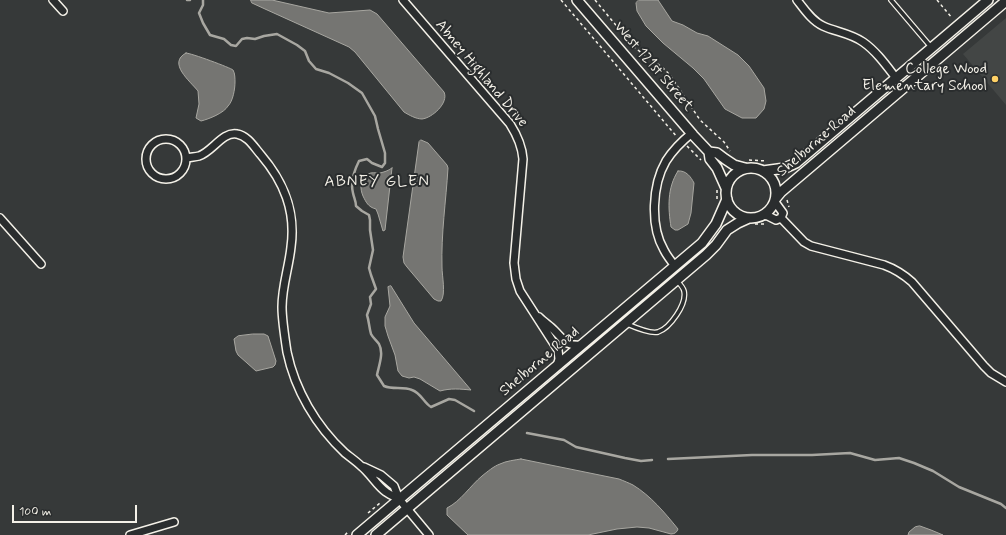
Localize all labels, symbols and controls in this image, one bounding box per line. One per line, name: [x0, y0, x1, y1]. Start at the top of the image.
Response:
street label: Abney Highland Drive: [431, 17, 531, 131]
street label: West 121st Street: [609, 19, 697, 115]
place label: College Wood Elementary School: [862, 61, 987, 96]
marker: College Wood Elementary School: [990, 74, 1000, 84]
street label: Shelborne Road: [774, 103, 860, 181]
district label: ABNEY GLEN: [325, 173, 429, 193]
street label: Shelborne Road: [496, 323, 584, 401]
scale bar: [14, 497, 139, 523]
text: 100 m: [19, 504, 51, 520]

